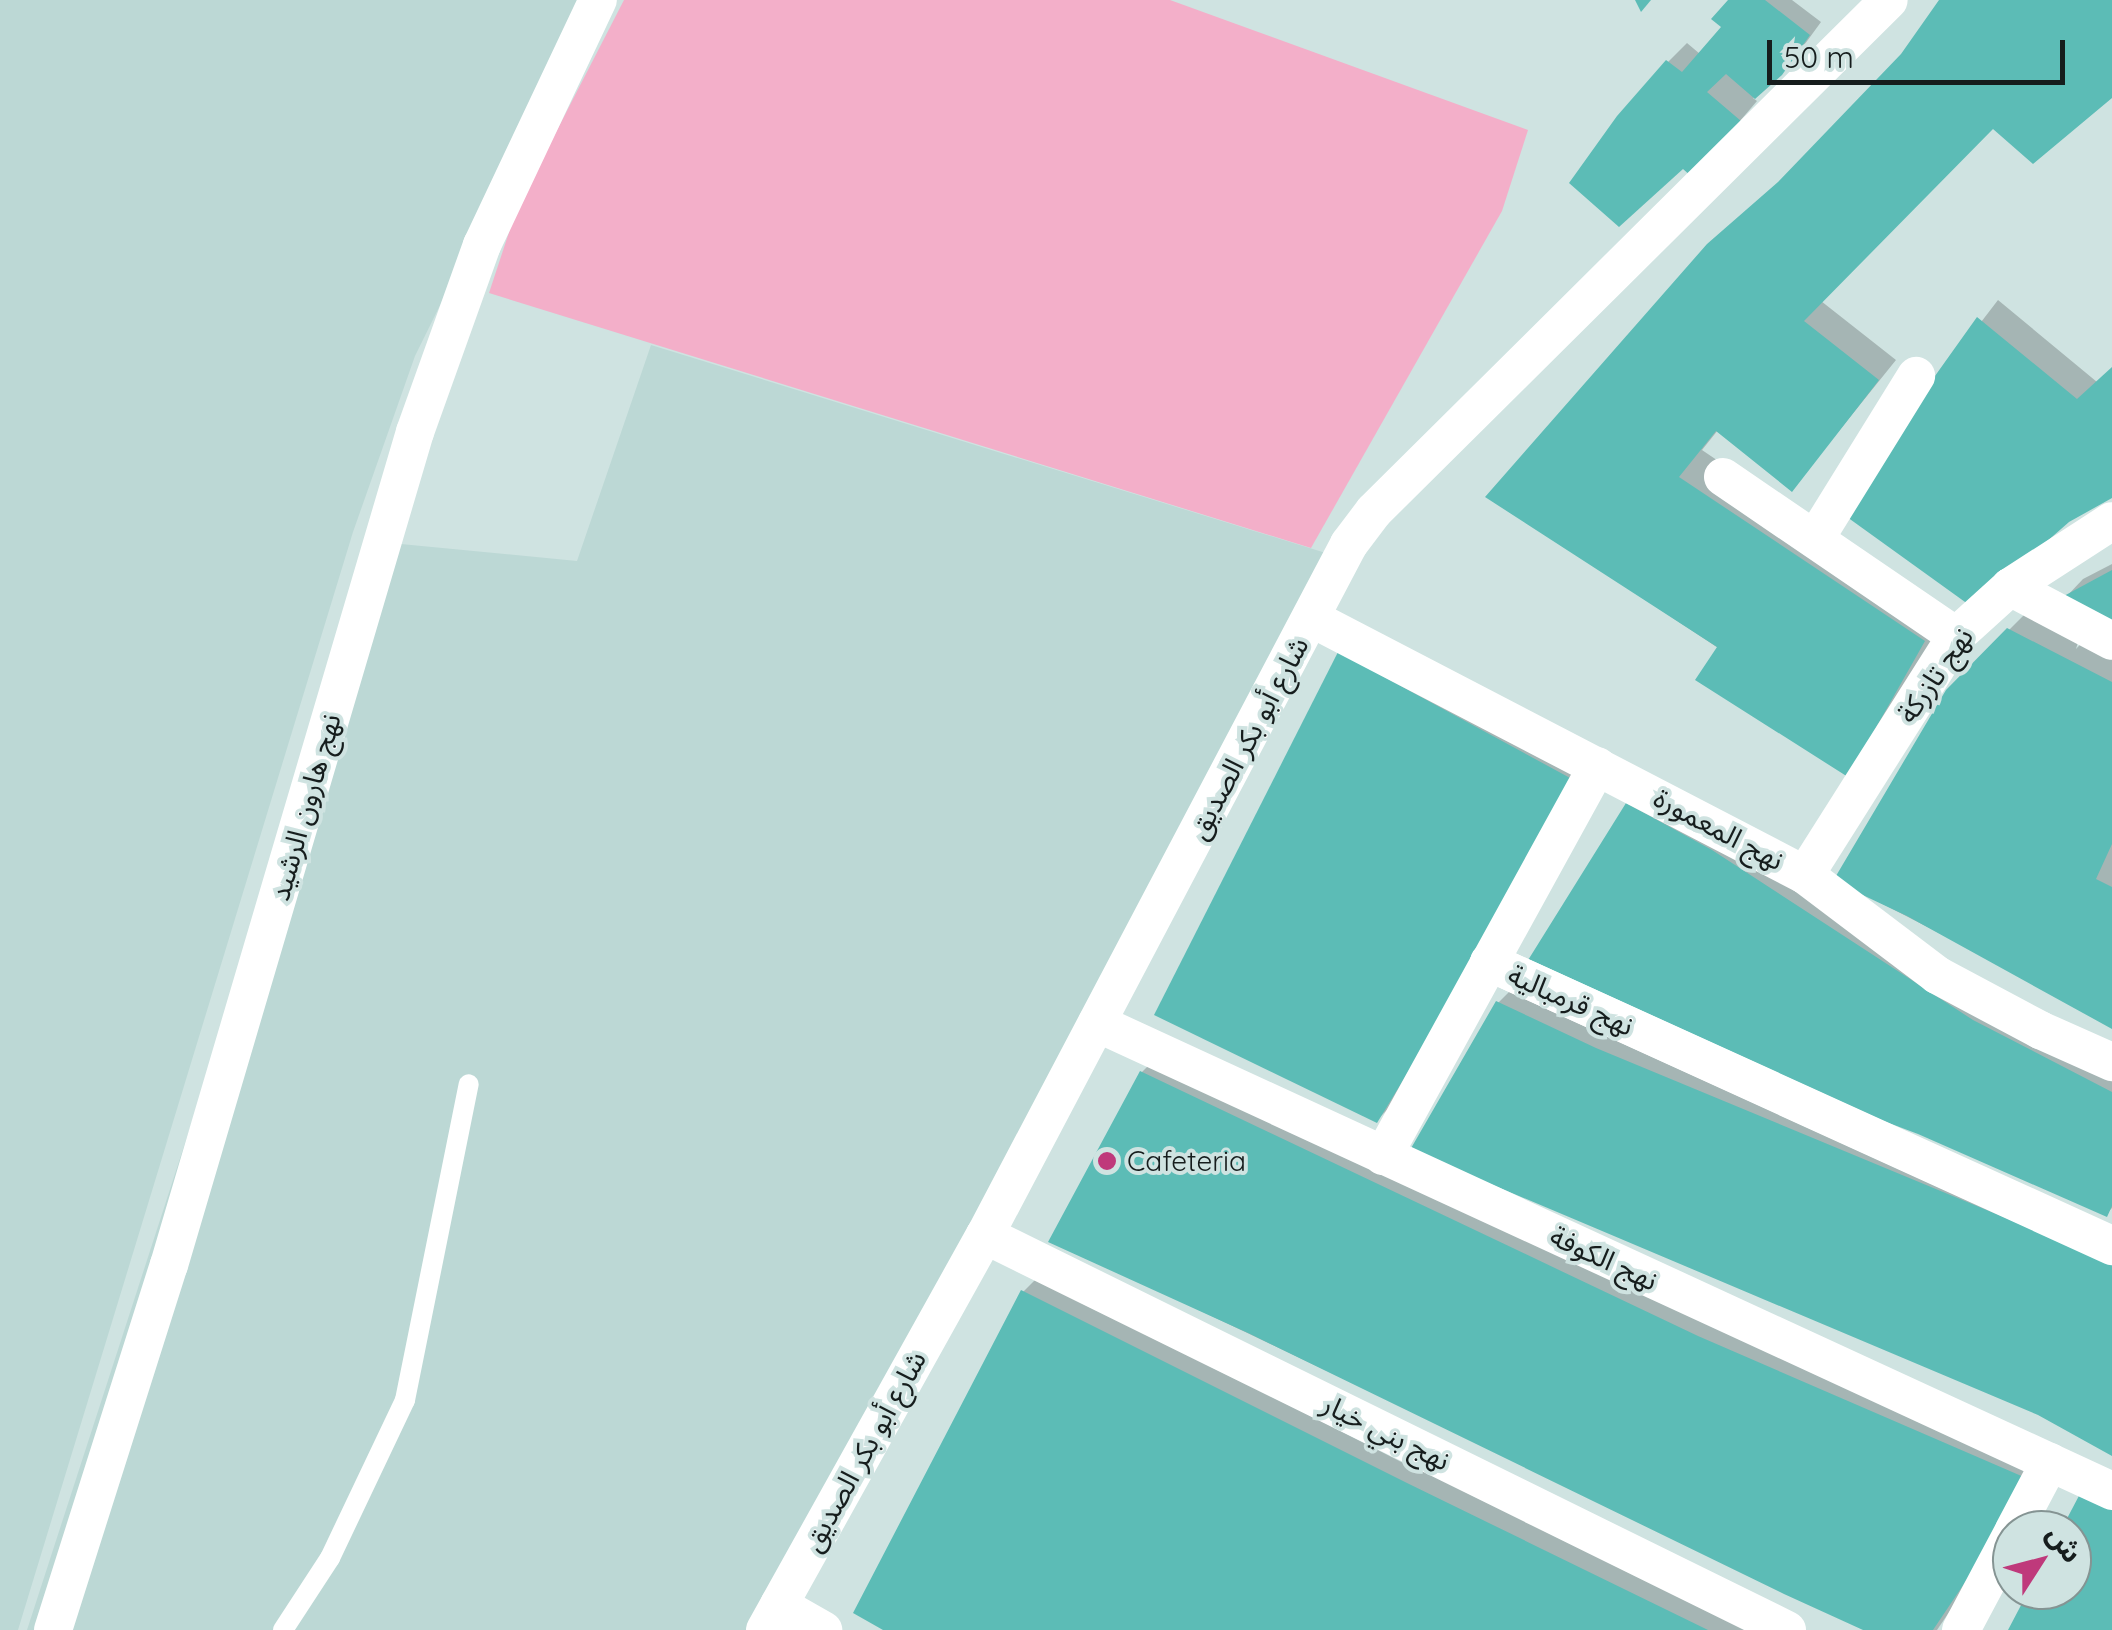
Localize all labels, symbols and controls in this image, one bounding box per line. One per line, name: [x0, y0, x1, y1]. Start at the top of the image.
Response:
scale bar: [1772, 20, 2070, 82]
text: 50 m: [1784, 38, 1854, 76]
street label: نهج تازركة: [1890, 621, 1980, 729]
street label: شارع أبو بكر الصديق: [1181, 631, 1315, 845]
street label: نهج هارون الرشيد: [262, 710, 348, 904]
street label: نهج المعمورة: [1648, 781, 1790, 877]
street label: نهج قرمبالية: [1503, 957, 1639, 1043]
place label: Cafeteria: [1127, 1144, 1246, 1178]
marker: Cafeteria: [1096, 1150, 1118, 1172]
street label: نهج الكوفة: [1545, 1218, 1663, 1298]
street label: شارع أبو بكر الصديق: [795, 1345, 933, 1557]
street label: نهج بني خيار: [1316, 1387, 1456, 1477]
north arrow: [1992, 1510, 2092, 1610]
text: ش: [2040, 1517, 2090, 1569]

